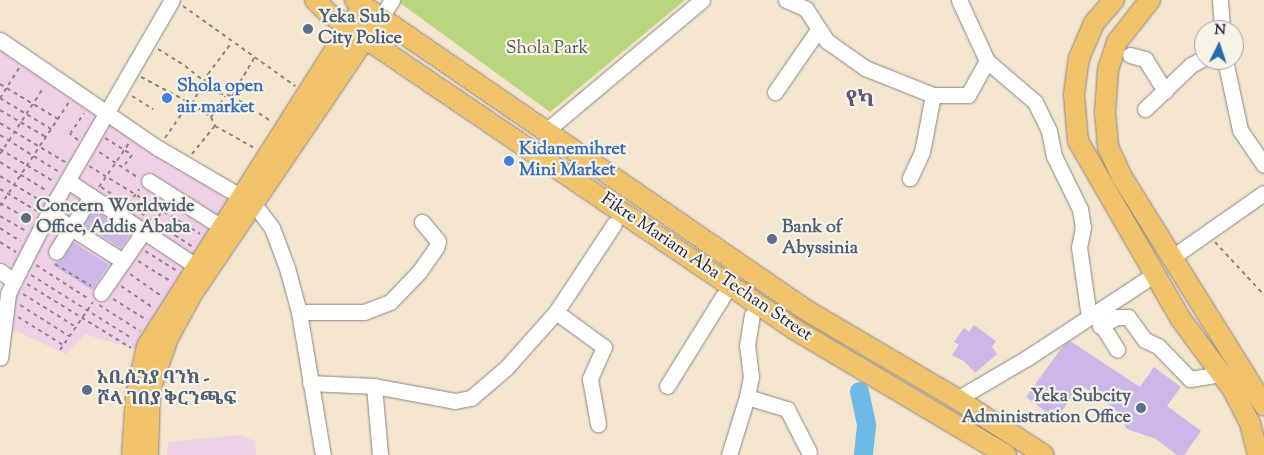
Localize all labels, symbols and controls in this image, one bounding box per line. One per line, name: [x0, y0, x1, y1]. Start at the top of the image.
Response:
place label: Yeka Sub City Police: [318, 8, 402, 50]
north arrow: [1194, 20, 1244, 70]
text: N: [1214, 21, 1226, 41]
marker: Yeka Sub City Police: [302, 23, 314, 35]
park label: Shola Park: [506, 38, 588, 60]
place label: Shola open air market: [177, 77, 264, 120]
district label: የካ: [846, 89, 874, 115]
marker: Shola open air market: [161, 92, 173, 104]
place label: Kidanemihret Mini Market: [519, 140, 626, 182]
marker: Kidanemihret Mini Market: [503, 155, 515, 167]
street label: Fikre Mariam Aba Techan Street: [596, 189, 816, 347]
place label: Concern Worldwide Office, Addis Ababa: [36, 197, 194, 240]
marker: Concern Worldwide Office, Addis Ababa: [20, 212, 32, 224]
place label: Bank of Abyssinia: [782, 218, 858, 260]
marker: Bank of Abyssinia: [766, 233, 778, 245]
place label: አቢሲንያ ባንክ - ሾላ ገበያ ቅርንጫፍ: [97, 369, 237, 412]
marker: አቢሲንያ ባንክ - ሾላ ገበያ ቅርንጫፍ: [81, 384, 93, 396]
place label: Yeka Subcity Administration Office: [961, 387, 1131, 429]
marker: Yeka Subcity Administration Office: [1135, 402, 1147, 414]

